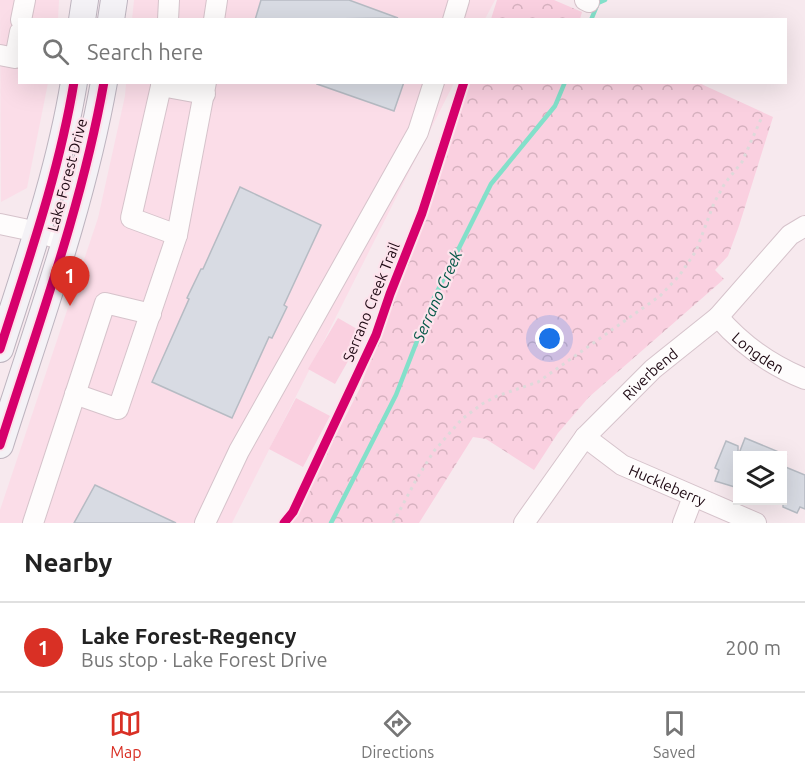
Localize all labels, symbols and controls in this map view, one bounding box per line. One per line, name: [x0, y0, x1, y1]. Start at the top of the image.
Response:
search box: [18, 18, 787, 84]
icon: search: [39, 35, 72, 68]
text: Search here: [87, 39, 203, 64]
street label: Lake Forest Drive: [44, 117, 90, 233]
street label: Serrano Creek Trail: [339, 240, 403, 364]
water label: Serrano Creek: [408, 247, 466, 346]
pin: 1: [50, 256, 90, 306]
your location: [535, 324, 564, 353]
street label: Longden: [729, 328, 787, 376]
street label: Riverbend: [619, 344, 681, 403]
map controls: [733, 451, 787, 505]
button: layers: [733, 451, 787, 505]
street label: Huckleberry: [627, 461, 708, 509]
text: Nearby: [24, 548, 112, 577]
text: Lake Forest-Regency: [81, 623, 296, 648]
text: 1: [38, 636, 49, 659]
text: 200 m: [725, 636, 781, 659]
text: Bus stop · Lake Forest Drive: [81, 648, 327, 671]
tab: Map: [109, 707, 142, 761]
tab: Directions: [361, 707, 434, 761]
tab: Saved: [653, 707, 696, 761]

